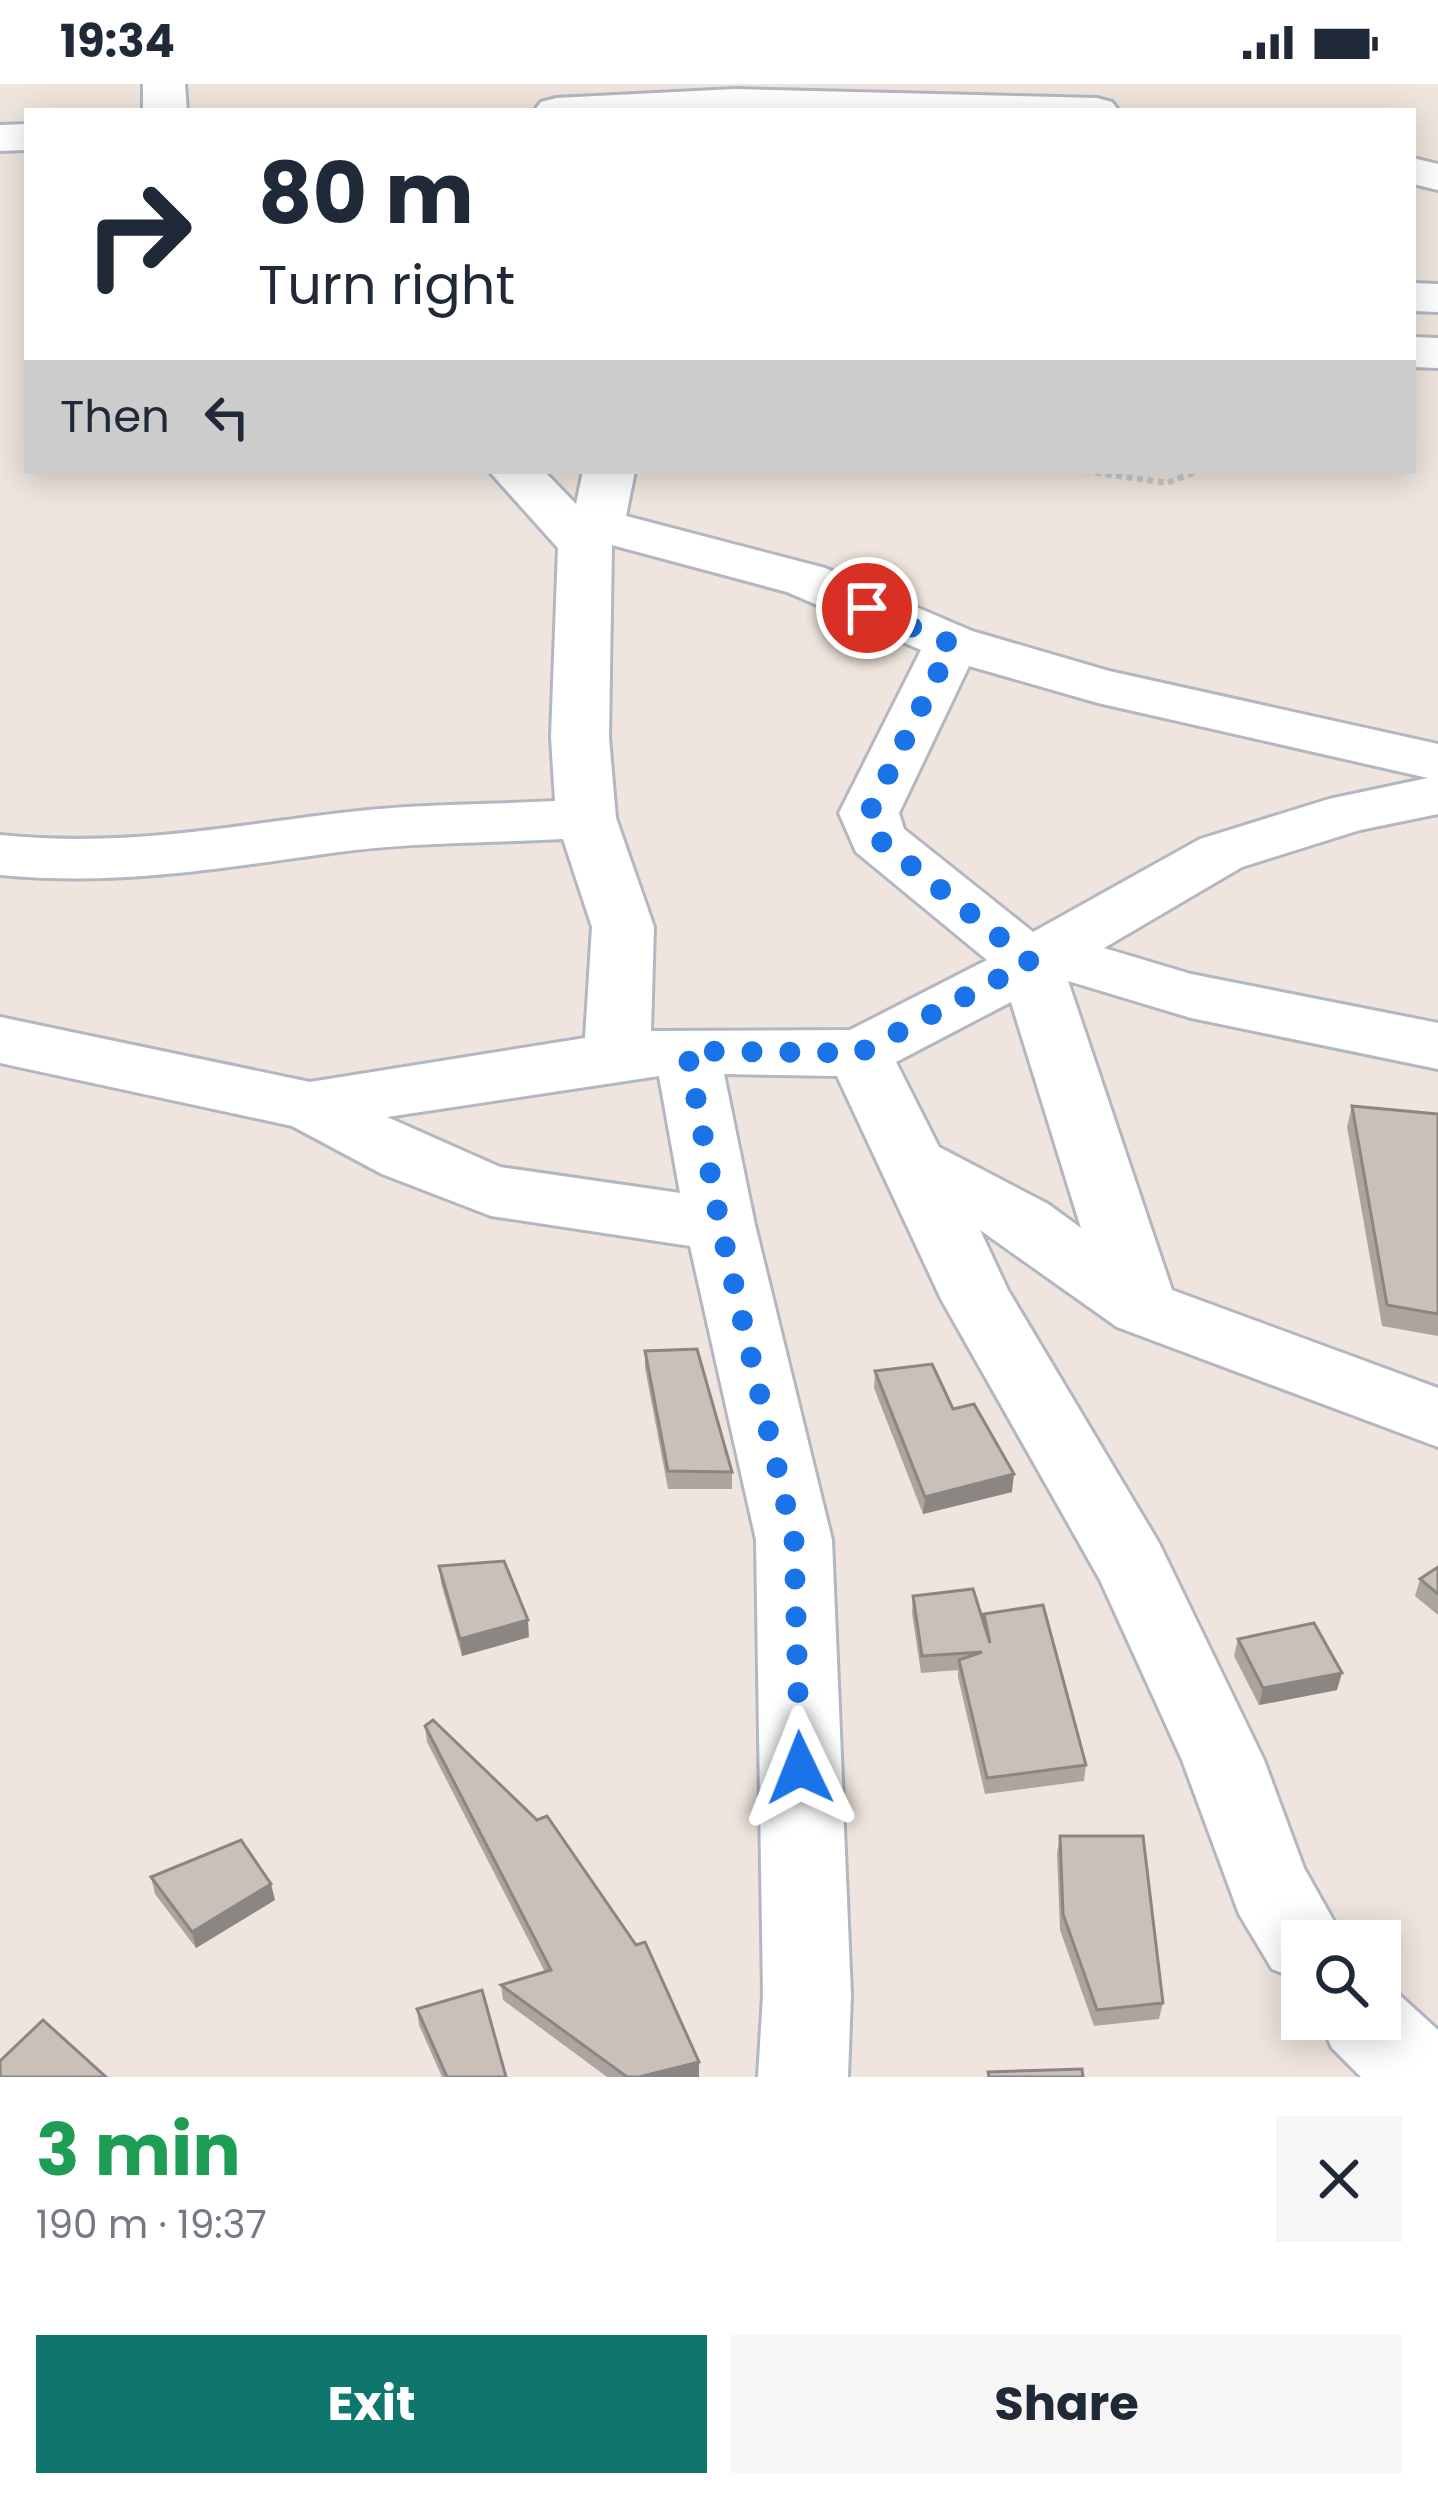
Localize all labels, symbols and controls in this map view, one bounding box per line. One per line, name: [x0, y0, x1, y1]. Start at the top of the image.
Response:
text: 19:34: [60, 10, 175, 73]
text: 80 m: [258, 135, 474, 252]
icon: right: [60, 156, 216, 312]
text: Turn right: [258, 247, 515, 323]
icon: left: [194, 384, 260, 450]
text: Then: [60, 385, 170, 448]
pin: [816, 557, 918, 659]
icon: arrive: [834, 575, 900, 641]
position arrow: [737, 1705, 863, 1831]
map controls: [1281, 1920, 1401, 2040]
button: search: [1281, 1920, 1401, 2040]
text: 3 min: [36, 2099, 241, 2200]
button: close: [1276, 2116, 1402, 2242]
text: 190 m · 19:37: [36, 2197, 267, 2252]
button: Exit: [36, 2335, 707, 2473]
button: Share: [731, 2335, 1402, 2473]

